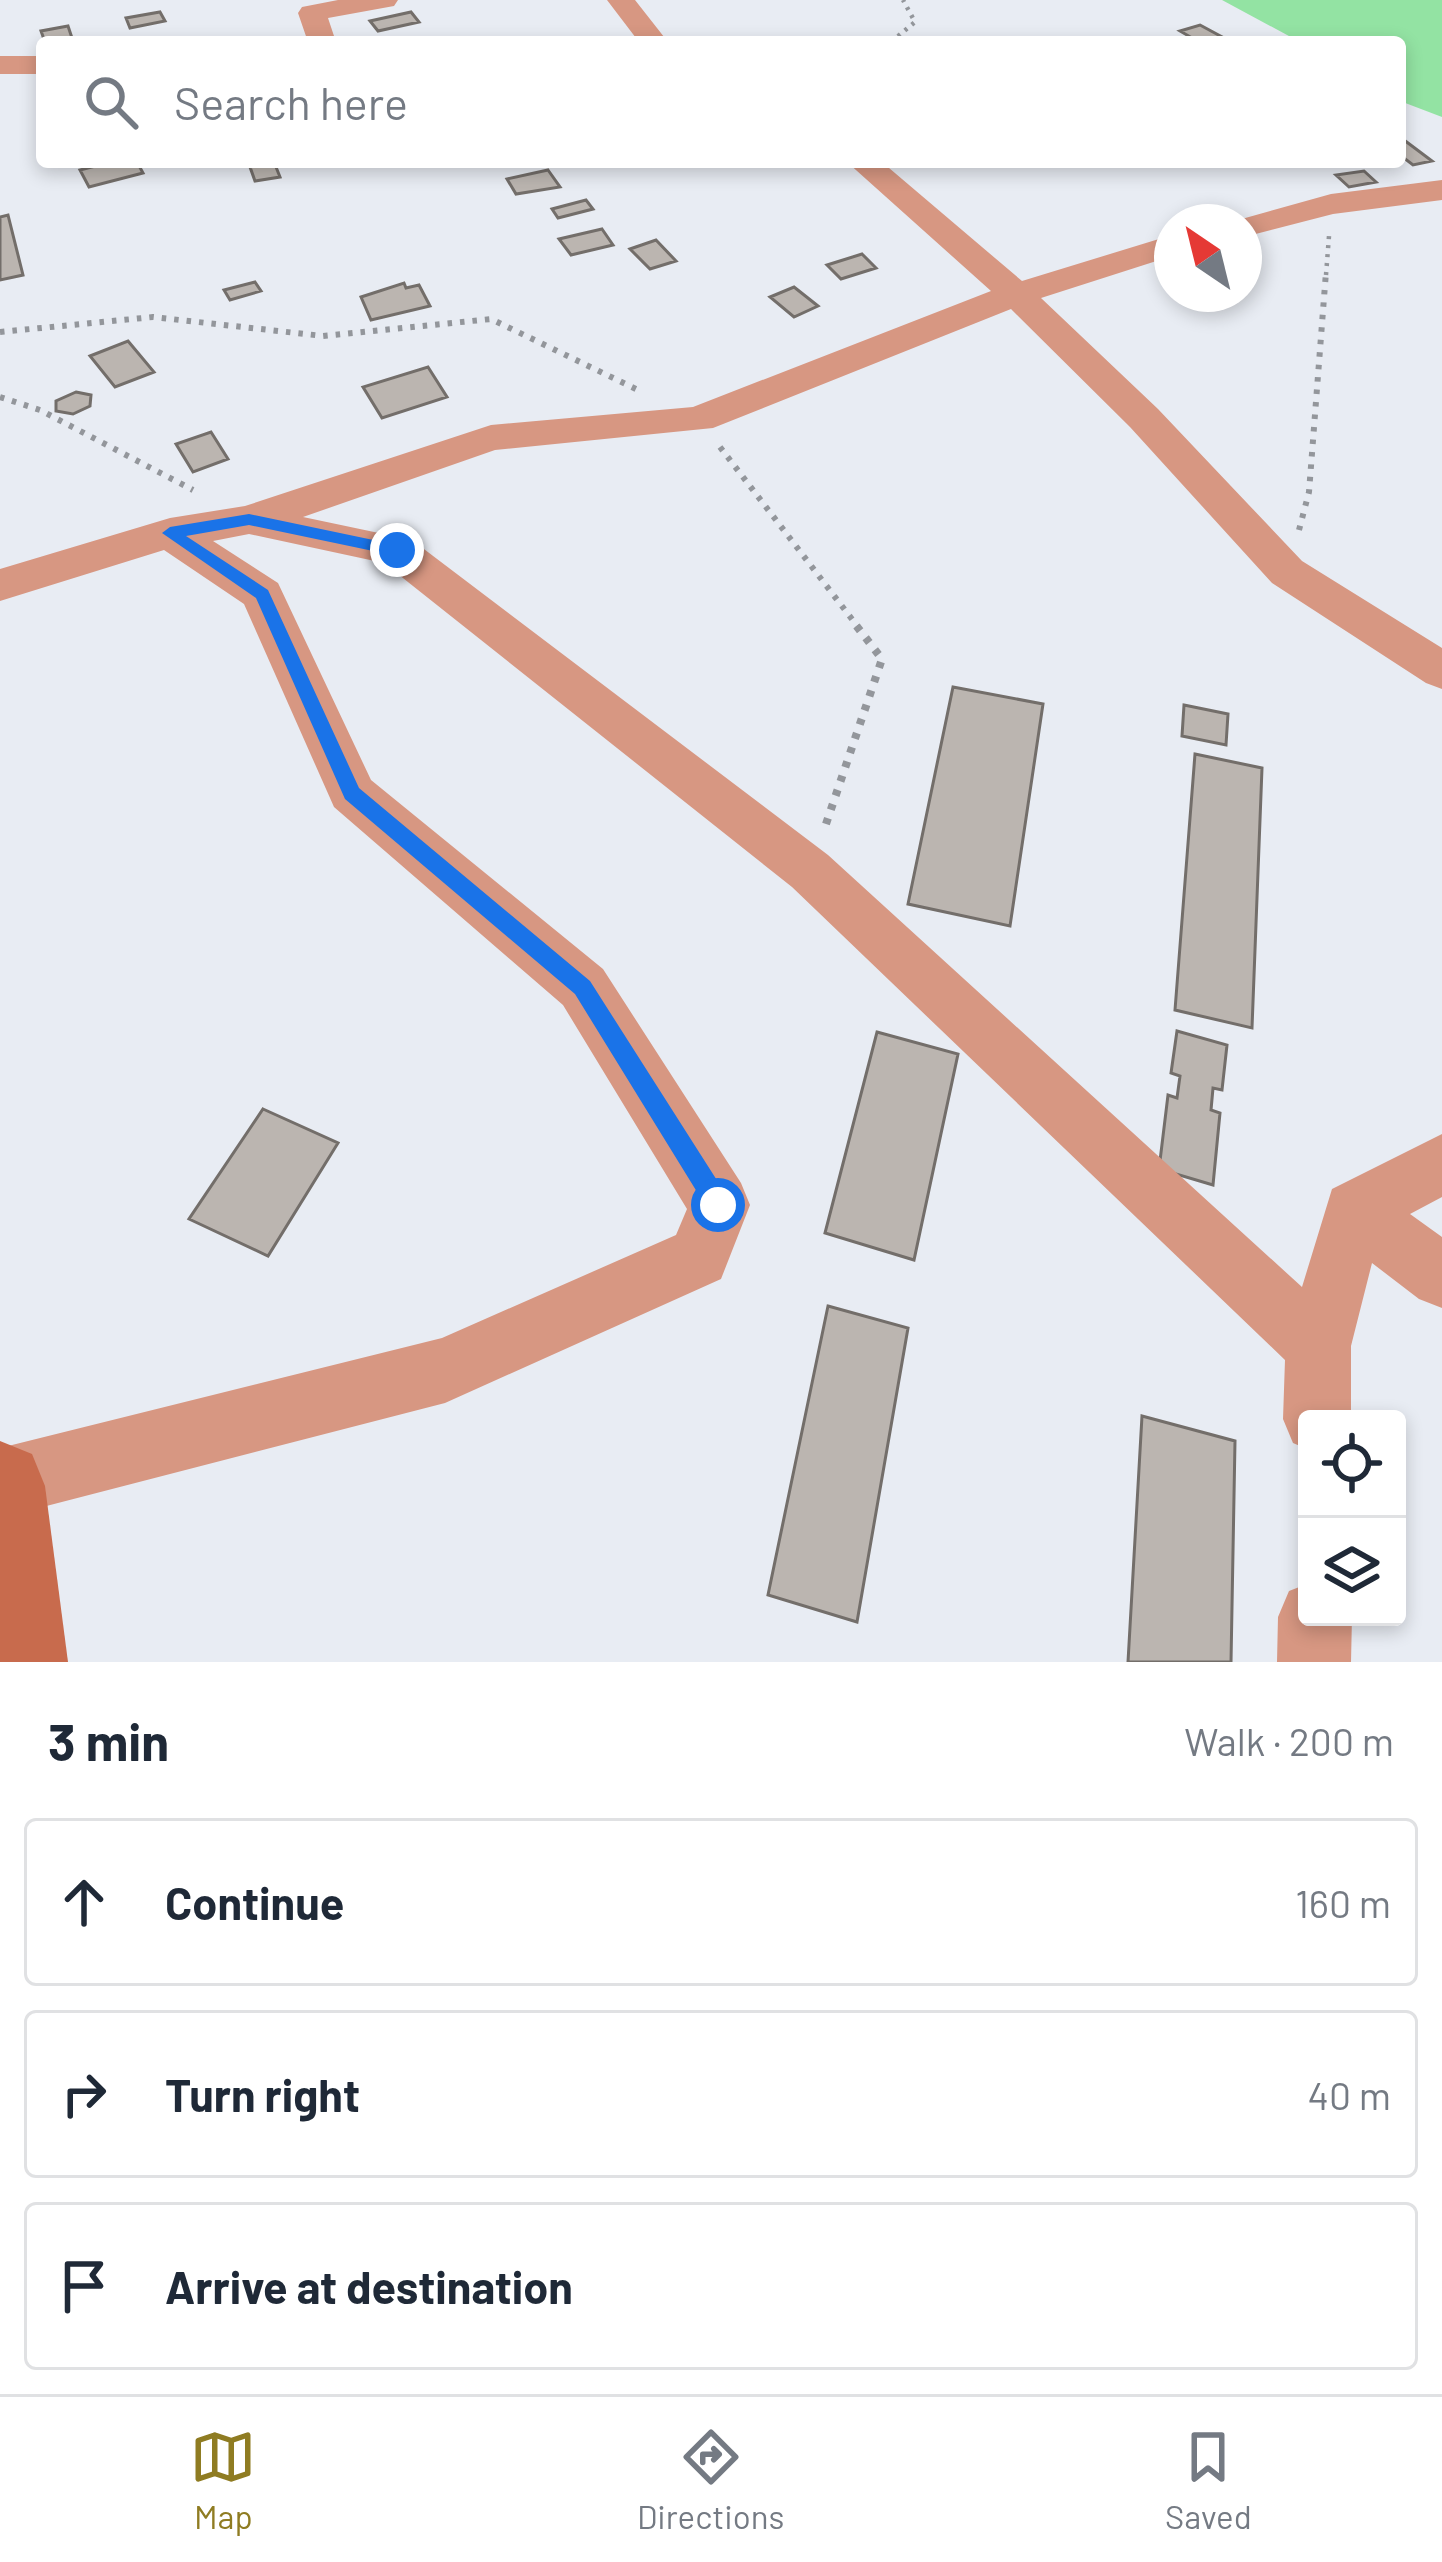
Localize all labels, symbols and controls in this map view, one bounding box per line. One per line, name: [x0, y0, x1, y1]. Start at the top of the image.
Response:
search box: [36, 36, 1406, 168]
icon: search: [78, 69, 144, 135]
text: Search here: [174, 75, 408, 129]
north arrow: [1154, 204, 1262, 312]
route end: [370, 523, 424, 577]
route start: [691, 1178, 745, 1232]
map controls: [1298, 1410, 1406, 1626]
button: locate: [1298, 1410, 1406, 1518]
button: layers: [1298, 1518, 1406, 1626]
text: 3 min: [48, 1710, 169, 1771]
text: Walk · 200 m: [1184, 1717, 1394, 1764]
icon: ahead: [51, 1869, 117, 1935]
text: Continue: [165, 1875, 344, 1929]
text: 160 m: [1295, 1879, 1391, 1926]
icon: right: [51, 2061, 117, 2127]
text: Turn right: [165, 2067, 360, 2121]
text: 40 m: [1307, 2071, 1391, 2118]
icon: arrive: [51, 2253, 117, 2319]
text: Arrive at destination: [165, 2259, 573, 2313]
tab: Map: [190, 2424, 256, 2536]
tab: Directions: [637, 2424, 784, 2536]
tab: Saved: [1165, 2424, 1252, 2536]

